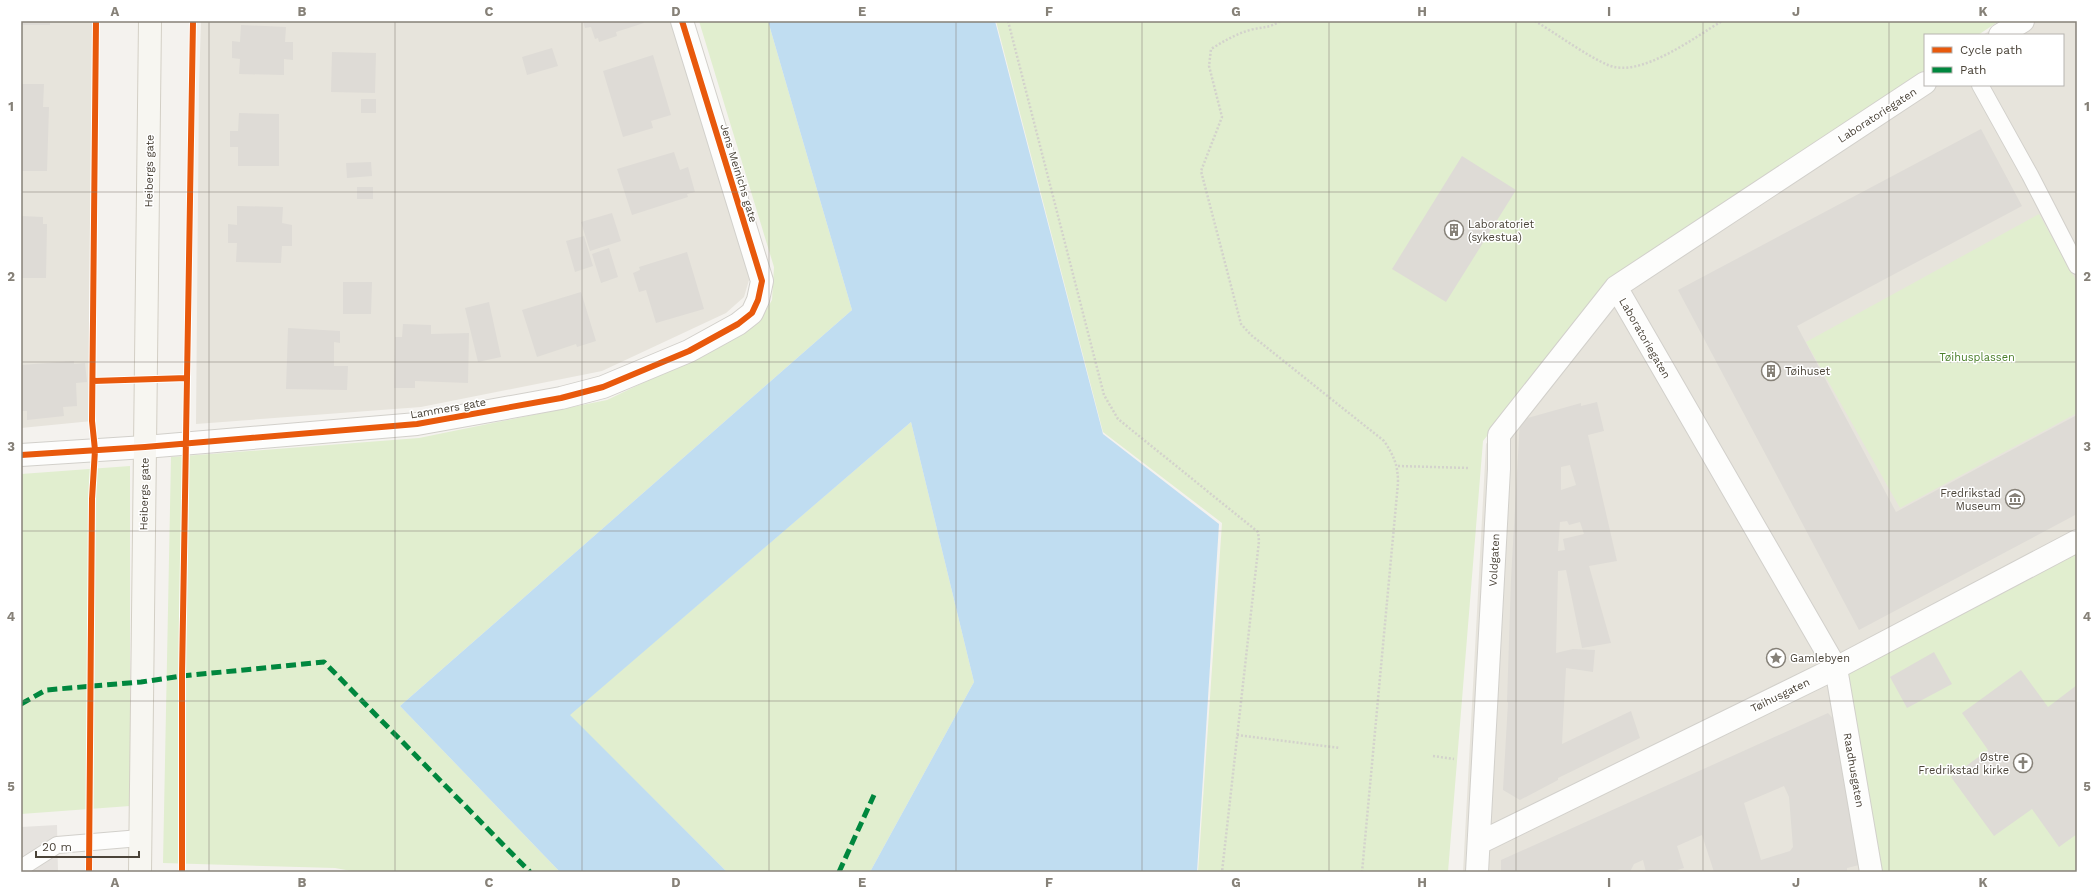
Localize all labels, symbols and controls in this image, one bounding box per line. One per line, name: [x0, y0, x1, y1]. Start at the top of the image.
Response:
text: A: [111, 4, 120, 19]
text: B: [298, 4, 307, 19]
text: C: [485, 4, 494, 19]
text: D: [671, 4, 681, 19]
text: E: [858, 4, 866, 19]
text: F: [1045, 4, 1053, 19]
text: G: [1231, 4, 1241, 19]
text: H: [1417, 4, 1427, 19]
text: I: [1607, 4, 1611, 19]
text: J: [1792, 4, 1800, 19]
text: K: [1978, 4, 1988, 19]
legend: [1924, 34, 2064, 86]
text: Cycle path: [1960, 43, 2022, 57]
text: Path: [1960, 63, 1986, 77]
street label: Laboratoriegaten: [1835, 85, 1919, 146]
text: 1: [8, 99, 14, 114]
text: 1: [2084, 99, 2090, 114]
street label: Jens Meinichs gate: [717, 122, 760, 224]
street label: Heibergs gate: [142, 134, 157, 208]
place label: Laboratoriet (sykestua): [1468, 218, 1534, 244]
building icon: Laboratoriet (sykestua): [1443, 219, 1465, 241]
text: 2: [7, 269, 15, 284]
text: 2: [2083, 269, 2091, 284]
street label: Laboratoriegaten: [1616, 295, 1673, 381]
park label: Tøihusplassen: [1939, 351, 2015, 364]
building icon: Tøihuset: [1760, 360, 1782, 382]
place label: Tøihuset: [1785, 365, 1831, 378]
street label: Lammers gate: [409, 395, 487, 422]
text: 3: [7, 439, 15, 454]
text: 3: [2083, 439, 2091, 454]
street label: Heibergs gate: [137, 457, 152, 531]
place label: Fredrikstad Museum: [1940, 487, 2001, 513]
museum icon: Fredrikstad Museum: [2004, 488, 2026, 510]
street label: Voldgaten: [1487, 533, 1502, 587]
text: 4: [7, 609, 16, 624]
text: 4: [2083, 609, 2092, 624]
place icon: Gamlebyen: [1765, 647, 1787, 669]
place label: Gamlebyen: [1790, 652, 1850, 665]
street label: Tøihusgaten: [1749, 676, 1812, 715]
street label: Raadhusgaten: [1841, 732, 1866, 808]
place label: Østre Fredrikstad kirke: [1918, 751, 2009, 777]
church icon: Østre Fredrikstad kirke: [2012, 752, 2034, 774]
text: 5: [7, 779, 15, 794]
text: 5: [2083, 779, 2091, 794]
scale bar: [36, 833, 139, 859]
text: 20 m: [42, 840, 72, 854]
text: A: [111, 875, 120, 890]
text: B: [298, 875, 307, 890]
text: C: [485, 875, 494, 890]
text: D: [671, 875, 681, 890]
text: E: [858, 875, 866, 890]
text: F: [1045, 875, 1053, 890]
text: G: [1231, 875, 1241, 890]
text: H: [1417, 875, 1427, 890]
text: I: [1607, 875, 1611, 890]
text: J: [1792, 875, 1800, 890]
text: K: [1978, 875, 1988, 890]

